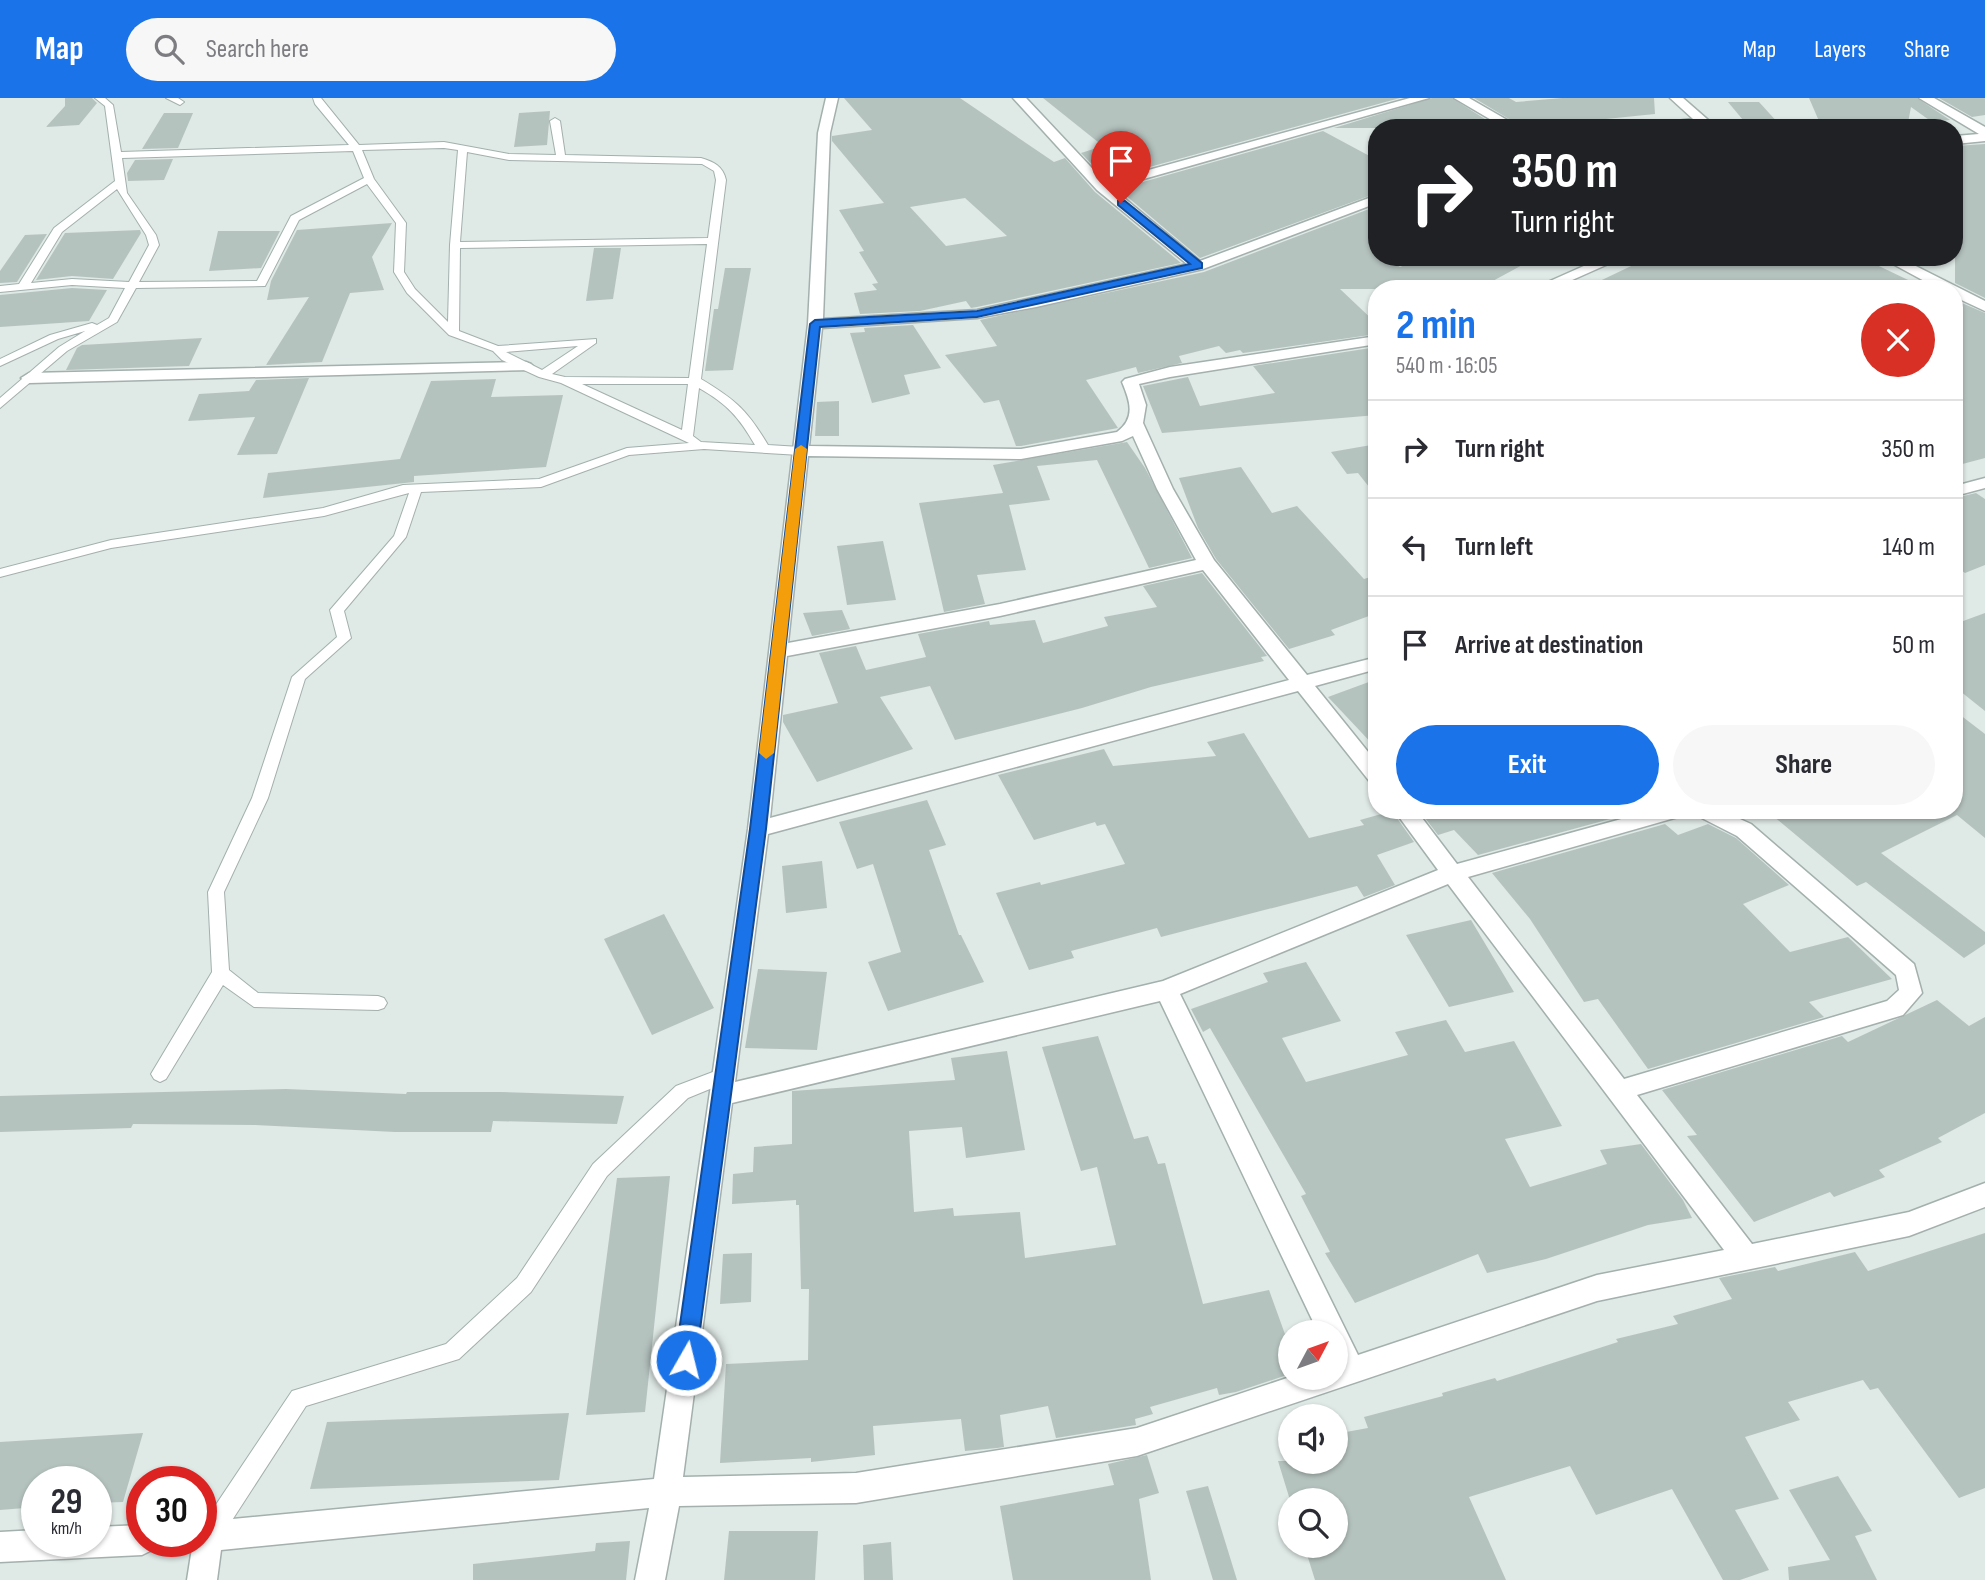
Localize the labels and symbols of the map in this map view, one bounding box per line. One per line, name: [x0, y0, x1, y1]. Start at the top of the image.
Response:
pin: [1091, 131, 1151, 203]
north arrow: [1278, 1320, 1348, 1390]
position arrow: [649, 1323, 723, 1397]
speed limit sign: 30: [126, 1466, 217, 1557]

